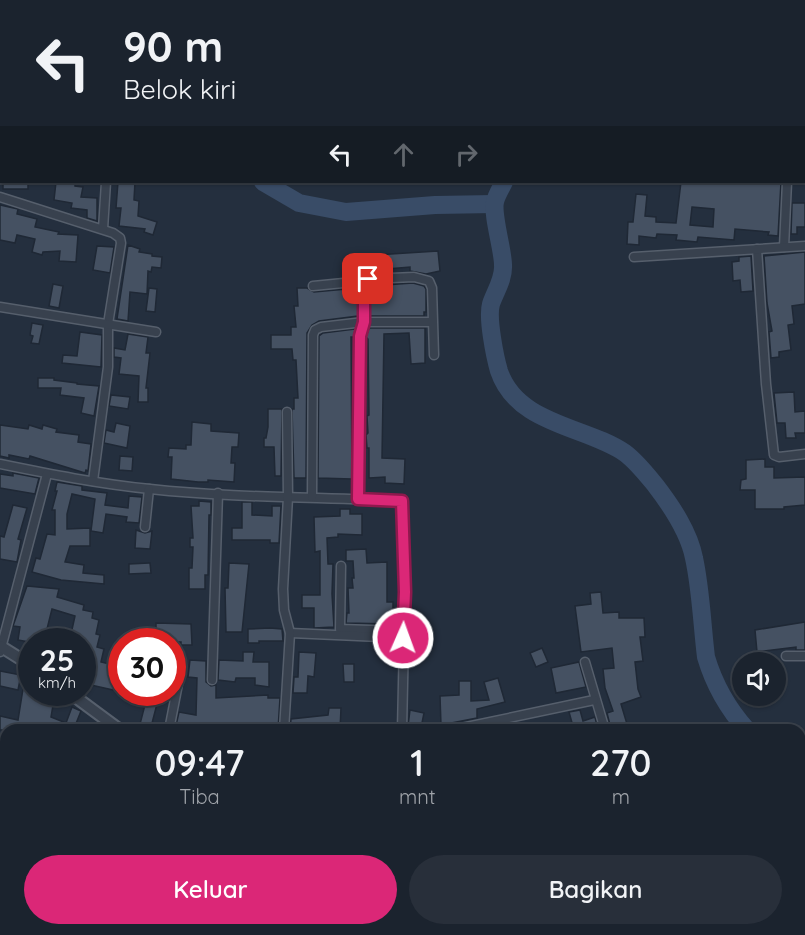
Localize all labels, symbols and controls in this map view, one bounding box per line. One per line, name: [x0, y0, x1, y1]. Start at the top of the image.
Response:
text: 90 m: [123, 20, 223, 73]
icon: left: [24, 24, 102, 102]
text: Belok kiri: [123, 72, 236, 106]
icon: left: [324, 138, 357, 171]
icon: ahead: [387, 138, 420, 171]
icon: right: [450, 138, 483, 171]
pin: [342, 253, 393, 304]
icon: arrive: [351, 262, 384, 295]
position arrow: [371, 606, 435, 670]
speed limit sign: 30: [108, 628, 186, 706]
text: 25: [40, 641, 74, 679]
map controls: [732, 652, 786, 706]
button: sound: [732, 652, 786, 706]
text: km/h: [38, 673, 76, 692]
text: 09:47: [155, 740, 244, 785]
text: 1: [410, 740, 424, 785]
text: 270: [590, 740, 651, 785]
text: Tiba: [179, 784, 220, 809]
text: mnt: [399, 784, 436, 809]
text: m: [612, 784, 630, 809]
button: Keluar: [24, 855, 397, 924]
button: Bagikan: [409, 855, 782, 924]

